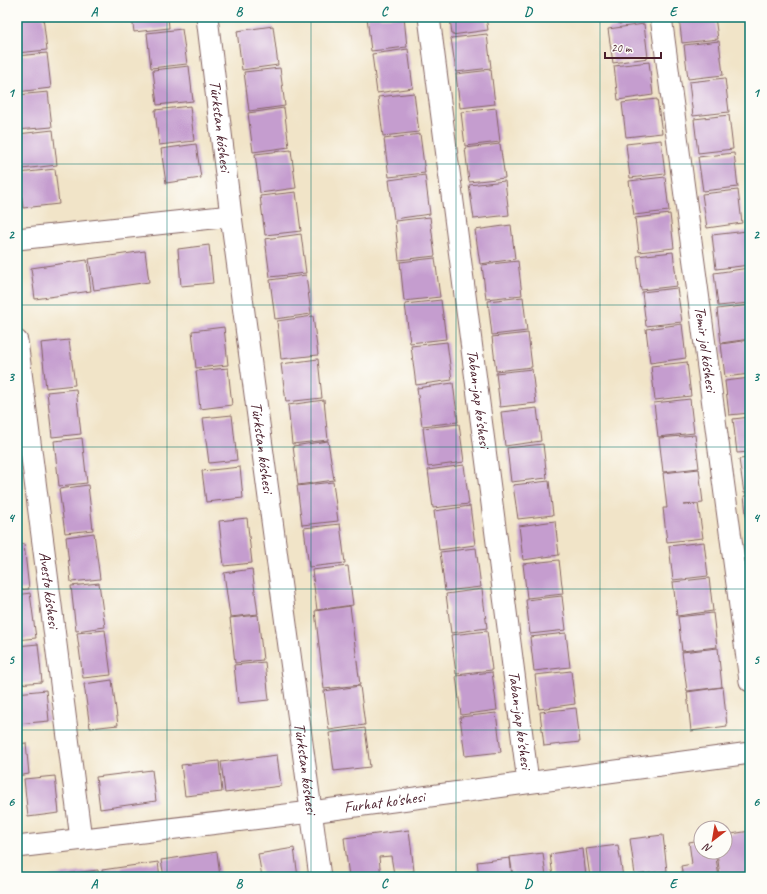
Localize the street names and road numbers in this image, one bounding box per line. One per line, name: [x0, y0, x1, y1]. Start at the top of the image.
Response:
street label: Túrkstan kóshesi: [205, 80, 236, 175]
street label: Temir jol kóshesi: [690, 305, 721, 395]
street label: Taban-jap ko'shesi: [462, 349, 495, 451]
street label: Túrkstan kóshesi: [246, 401, 278, 496]
street label: Avesto kóshesi: [34, 551, 64, 631]
street label: Taban-jap ko'shesi: [504, 670, 537, 772]
street label: Túrkstan kóshesi: [289, 722, 322, 817]
street label: Furhat ko'shesi: [343, 787, 428, 817]

